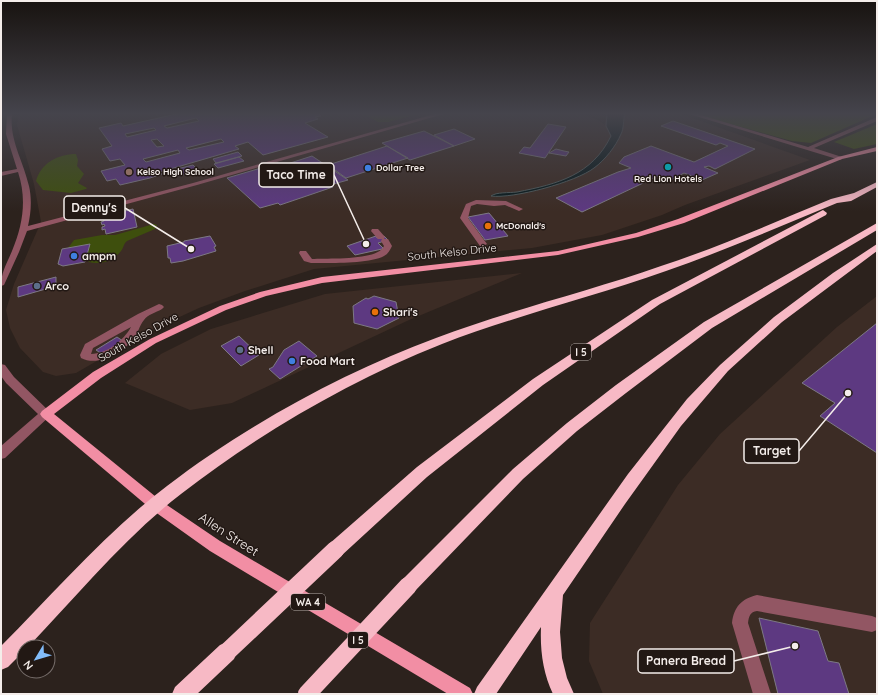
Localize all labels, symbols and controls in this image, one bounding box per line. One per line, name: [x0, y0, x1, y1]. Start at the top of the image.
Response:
place label: Dollar Tree: [376, 162, 424, 173]
marker: Red Lion Hotels: [663, 162, 673, 172]
callout: Taco Time: [259, 163, 334, 187]
marker: Dollar Tree: [363, 163, 373, 173]
place label: Kelso High School: [137, 166, 214, 177]
marker: Kelso High School: [124, 167, 134, 177]
text: Taco Time: [266, 167, 326, 182]
place label: Red Lion Hotels: [634, 173, 703, 184]
callout: Denny's: [64, 196, 125, 220]
text: Denny's: [71, 200, 117, 215]
place label: McDonald's: [496, 220, 546, 231]
marker: McDonald's: [483, 221, 493, 231]
street label: South Kelso Drive: [407, 240, 497, 264]
place label: ampm: [82, 249, 116, 263]
marker: ampm: [69, 251, 79, 261]
place label: Arco: [45, 279, 69, 293]
marker: Arco: [32, 281, 42, 291]
place label: Shari's: [383, 305, 418, 319]
marker: Shari's: [370, 307, 380, 317]
street label: South Kelso Drive: [96, 309, 180, 365]
place label: Shell: [248, 343, 273, 357]
road number: I 5: [571, 344, 591, 360]
marker: Shell: [235, 345, 245, 355]
place label: Food Mart: [300, 354, 355, 368]
marker: Food Mart: [287, 356, 297, 366]
callout: Target: [744, 439, 799, 463]
text: Target: [753, 443, 791, 458]
street label: Allen Street: [196, 509, 262, 559]
road number: WA 4: [291, 594, 325, 610]
road number: I 5: [348, 632, 368, 648]
north arrow: [16, 639, 56, 679]
callout: Panera Bread: [638, 649, 734, 673]
text: Panera Bread: [646, 653, 726, 668]
text: N: [20, 658, 36, 673]

